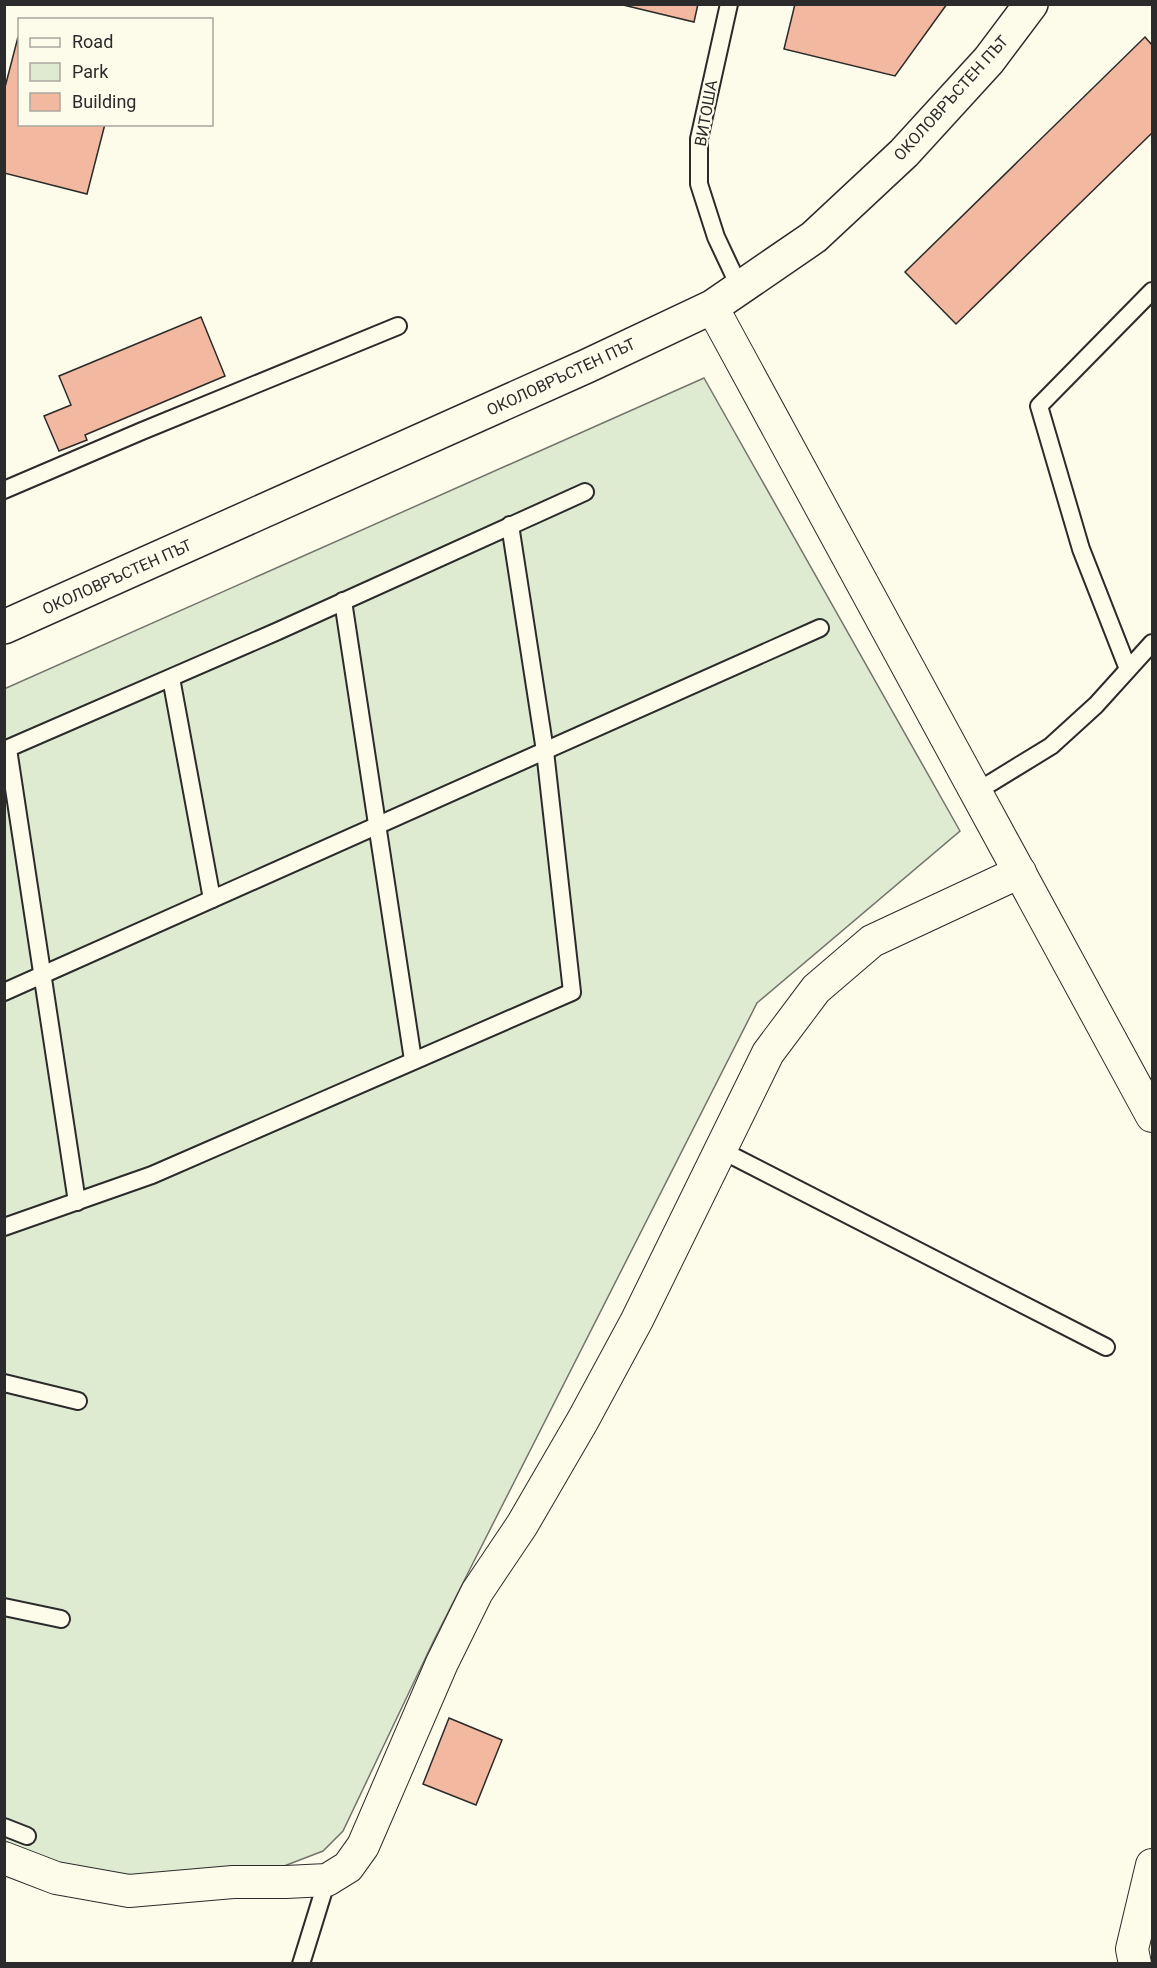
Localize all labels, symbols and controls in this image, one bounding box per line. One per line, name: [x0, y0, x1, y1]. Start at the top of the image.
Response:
legend: [18, 18, 213, 126]
text: Road: [72, 31, 113, 52]
street label: ОКОЛОВРЪСТЕН ПЪТ: [890, 31, 1012, 164]
text: Park: [72, 61, 109, 82]
street label: ВИТОША: [691, 78, 721, 148]
text: Building: [72, 91, 136, 112]
street label: ОКОЛОВРЪСТЕН ПЪТ: [484, 334, 639, 420]
street label: ОКОЛОВРЪСТЕН ПЪТ: [39, 535, 195, 619]

